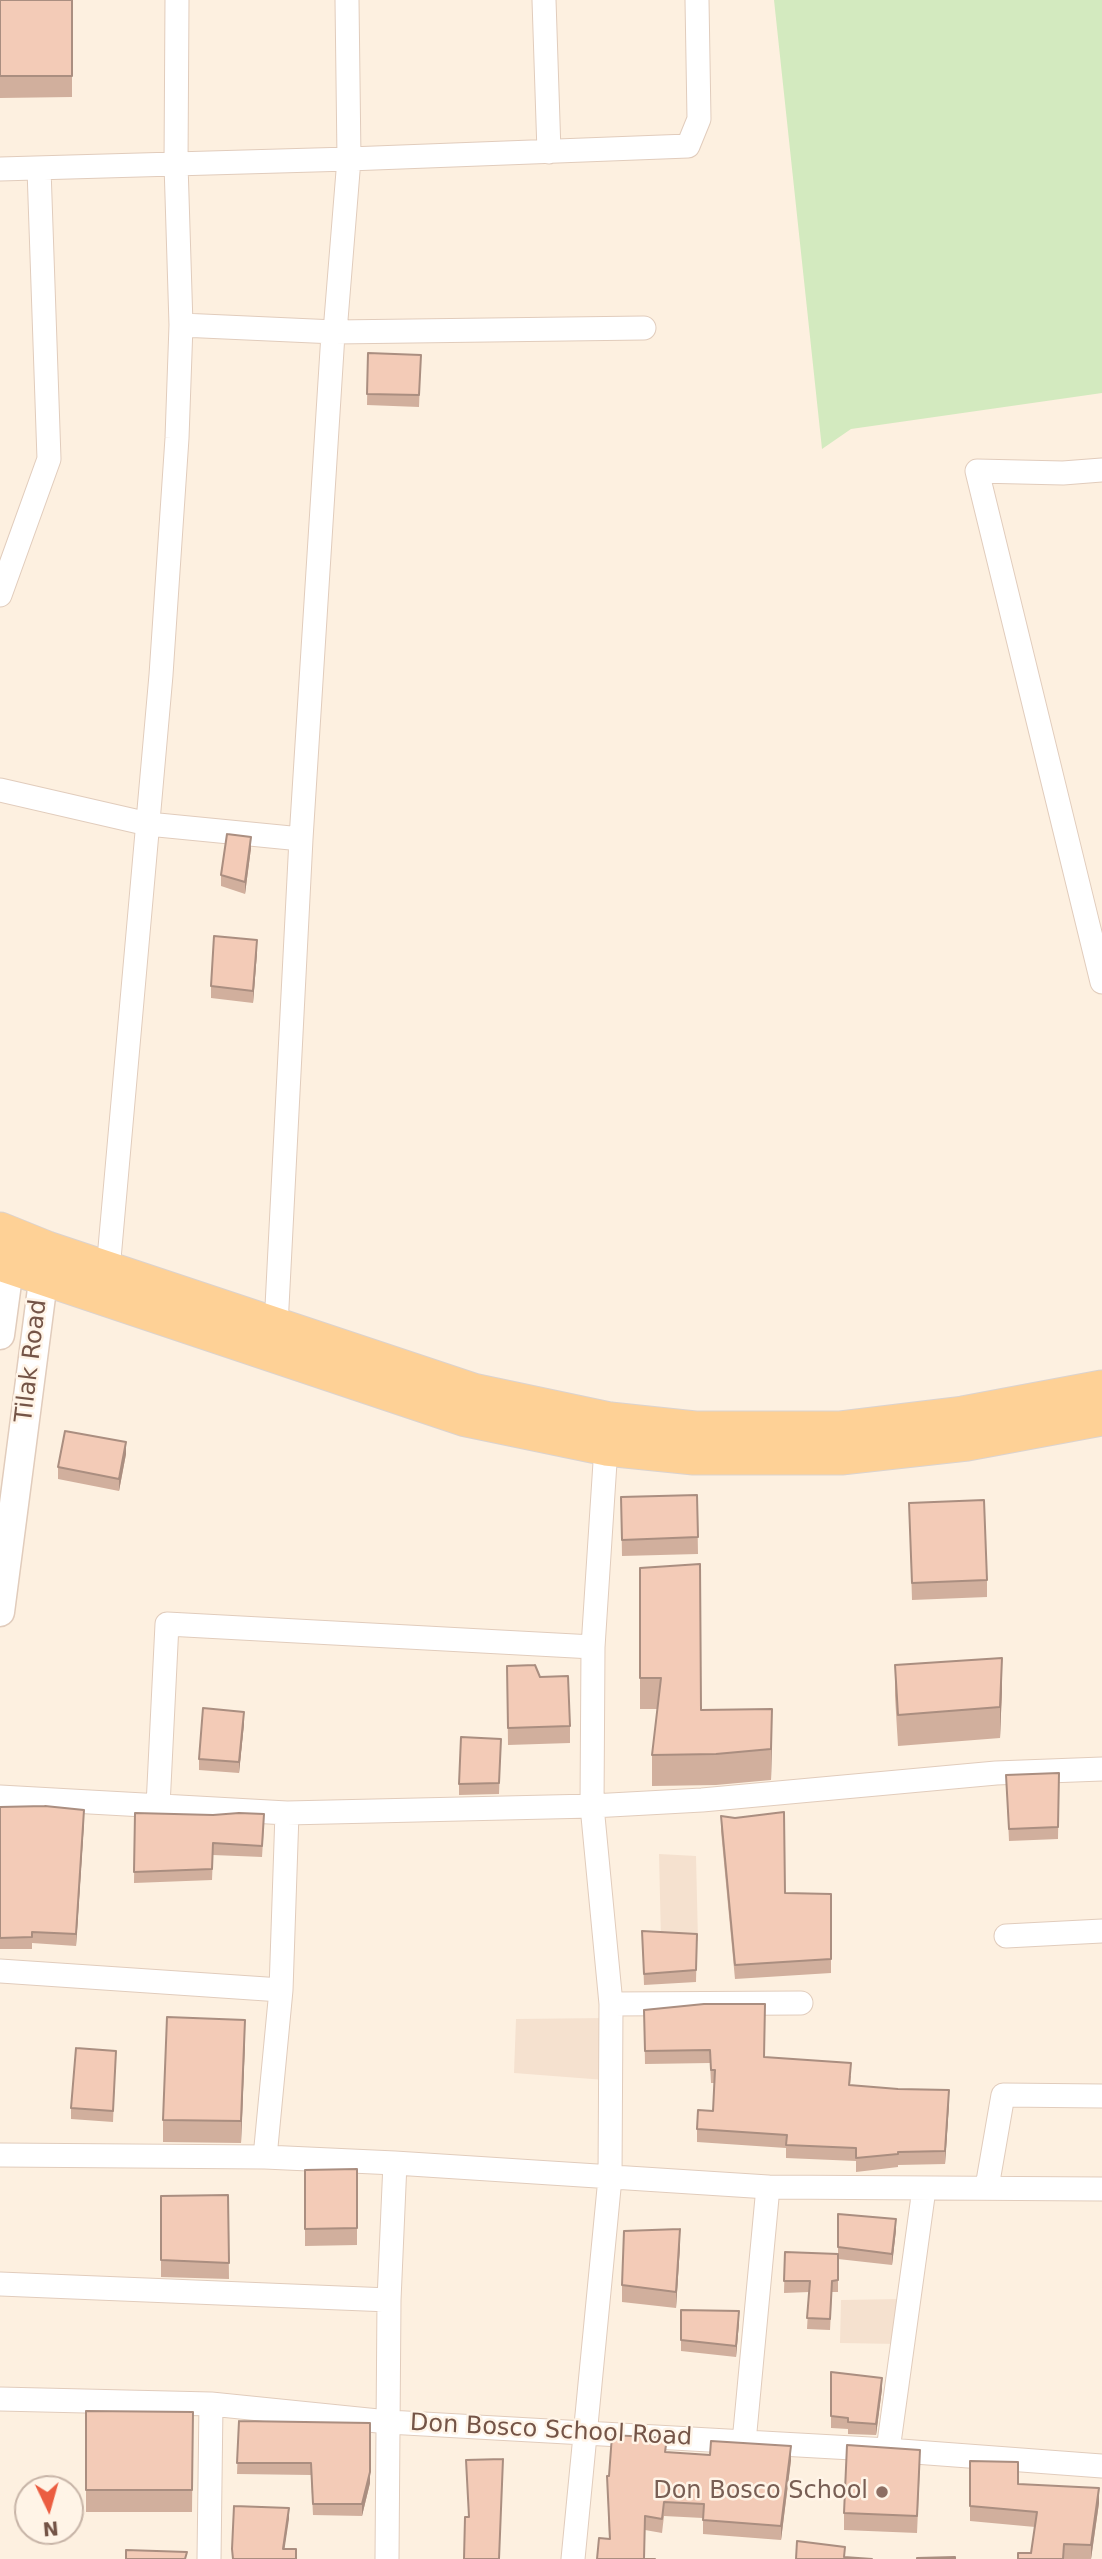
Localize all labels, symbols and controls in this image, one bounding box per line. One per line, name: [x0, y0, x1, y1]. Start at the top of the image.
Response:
street label: Tilak Road: [10, 1298, 54, 1424]
street label: Don Bosco School Road: [409, 2409, 693, 2453]
north arrow: [14, 2475, 84, 2545]
place label: Don Bosco School: [653, 2478, 868, 2506]
marker: Don Bosco School: [874, 2484, 890, 2500]
text: N: [42, 2517, 60, 2541]

